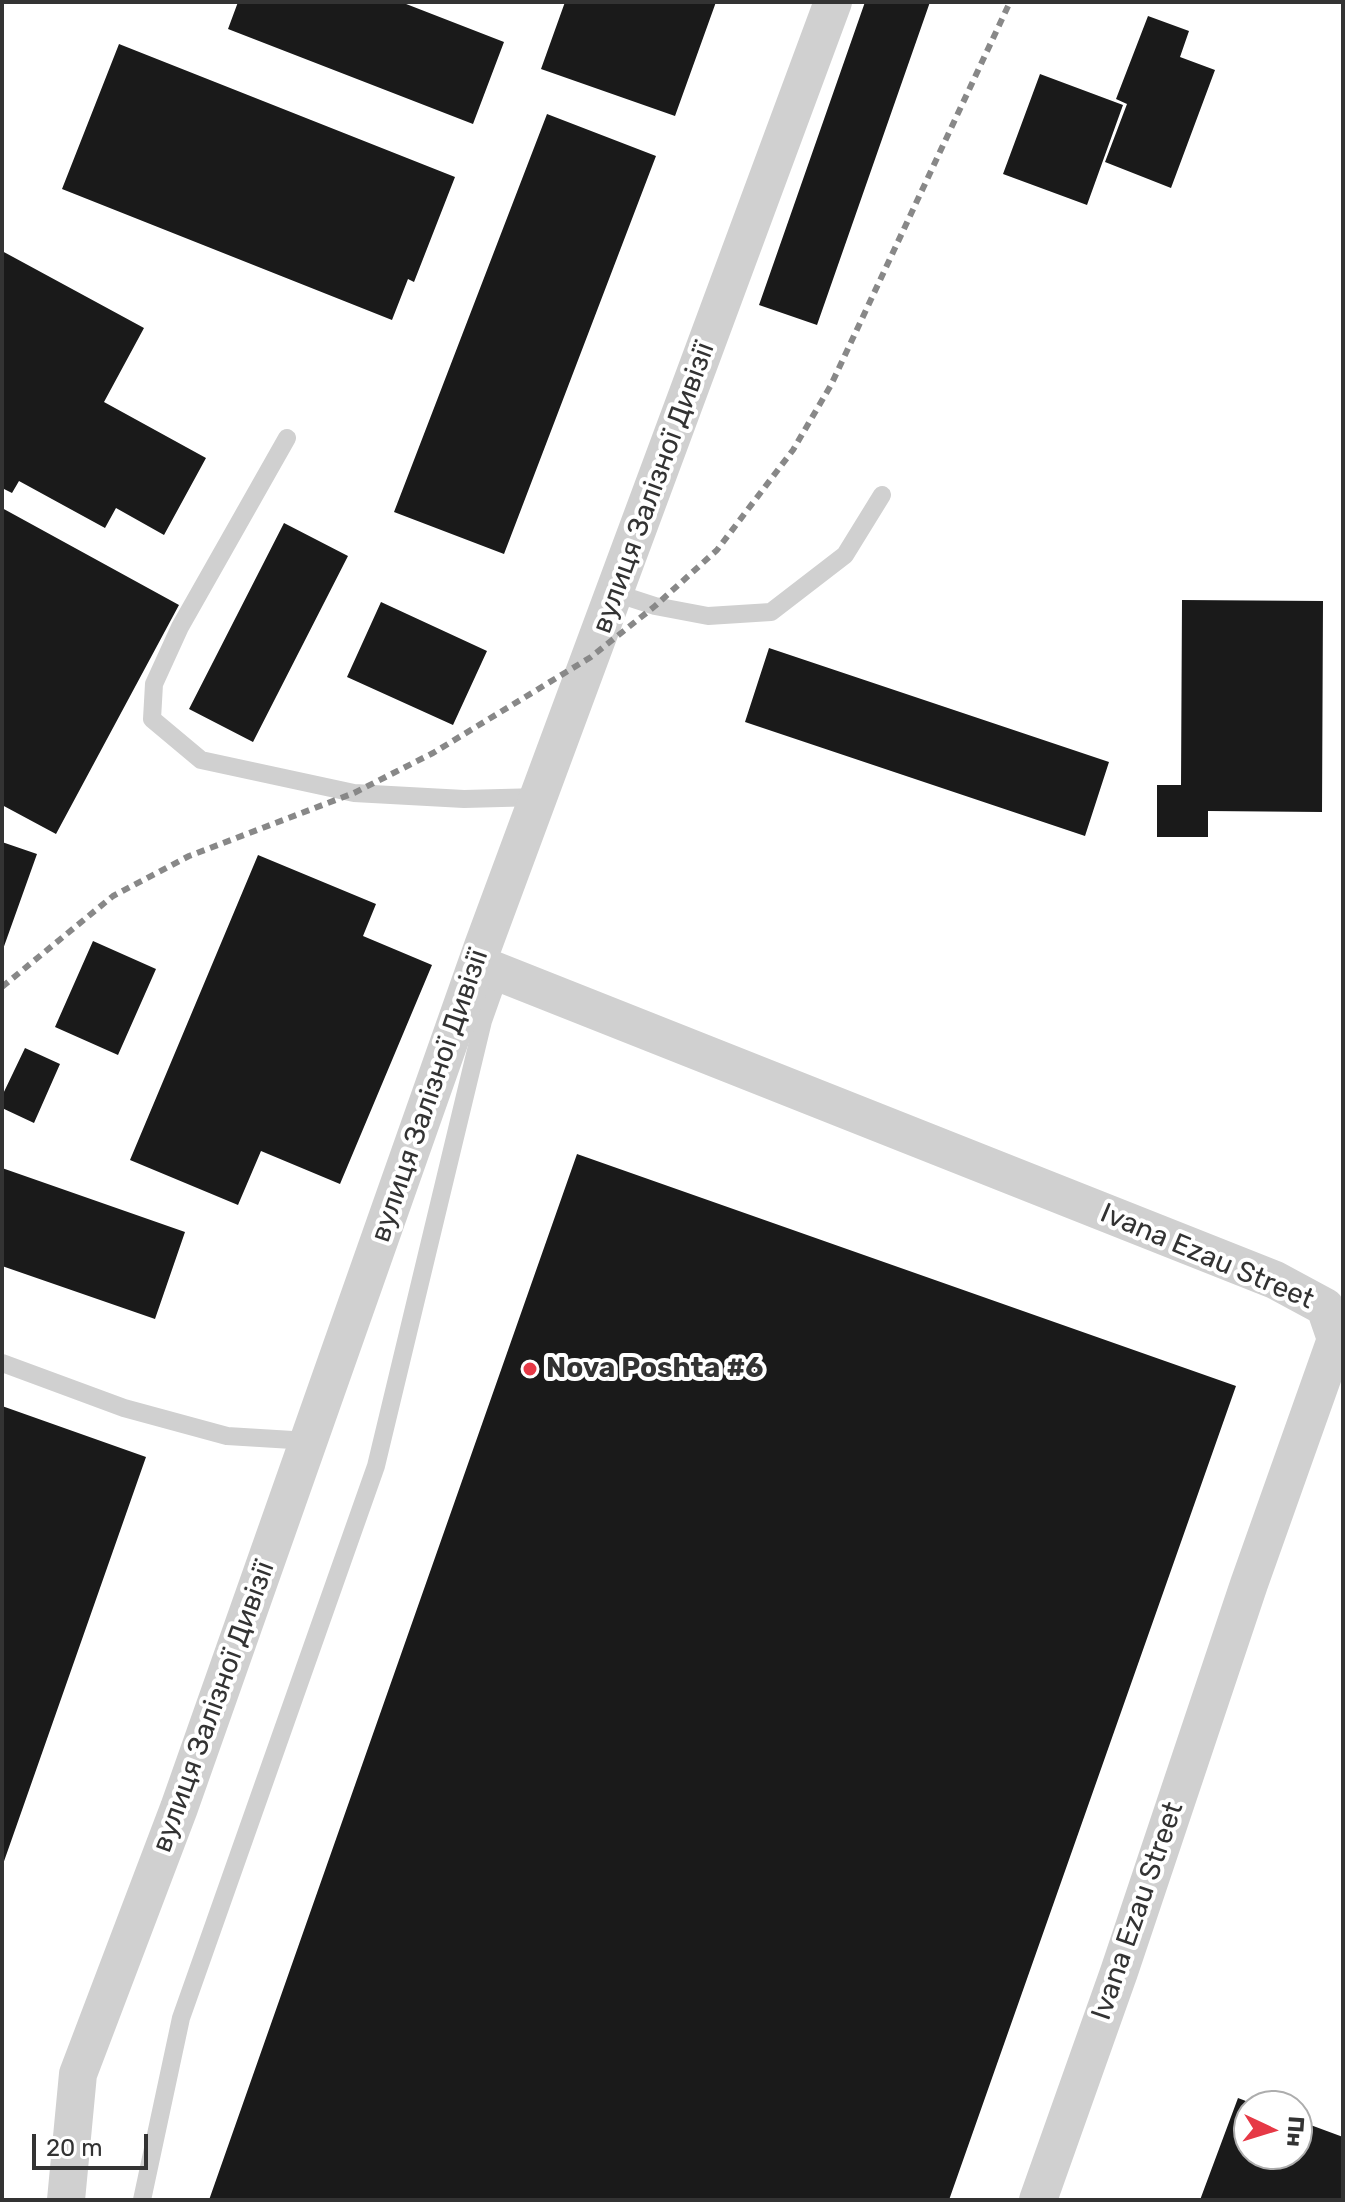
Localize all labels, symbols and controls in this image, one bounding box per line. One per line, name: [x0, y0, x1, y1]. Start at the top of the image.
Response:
street label: вулиця Залізної Дивізії: [586, 338, 722, 638]
street label: вулиця Залізної Дивізії: [364, 945, 496, 1247]
street label: Ivana Ezau Street: [1095, 1197, 1319, 1317]
place label: Nova Poshta #6: [546, 1352, 764, 1386]
marker: Nova Poshta #6: [521, 1360, 539, 1378]
street label: вулиця Залізної Дивізії: [146, 1557, 282, 1857]
street label: Ivana Ezau Street: [1085, 1797, 1191, 2025]
north arrow: [1233, 2090, 1313, 2170]
text: Пн: [1281, 2115, 1310, 2148]
scale bar: [36, 2118, 152, 2168]
text: 20 m: [46, 2134, 103, 2162]

